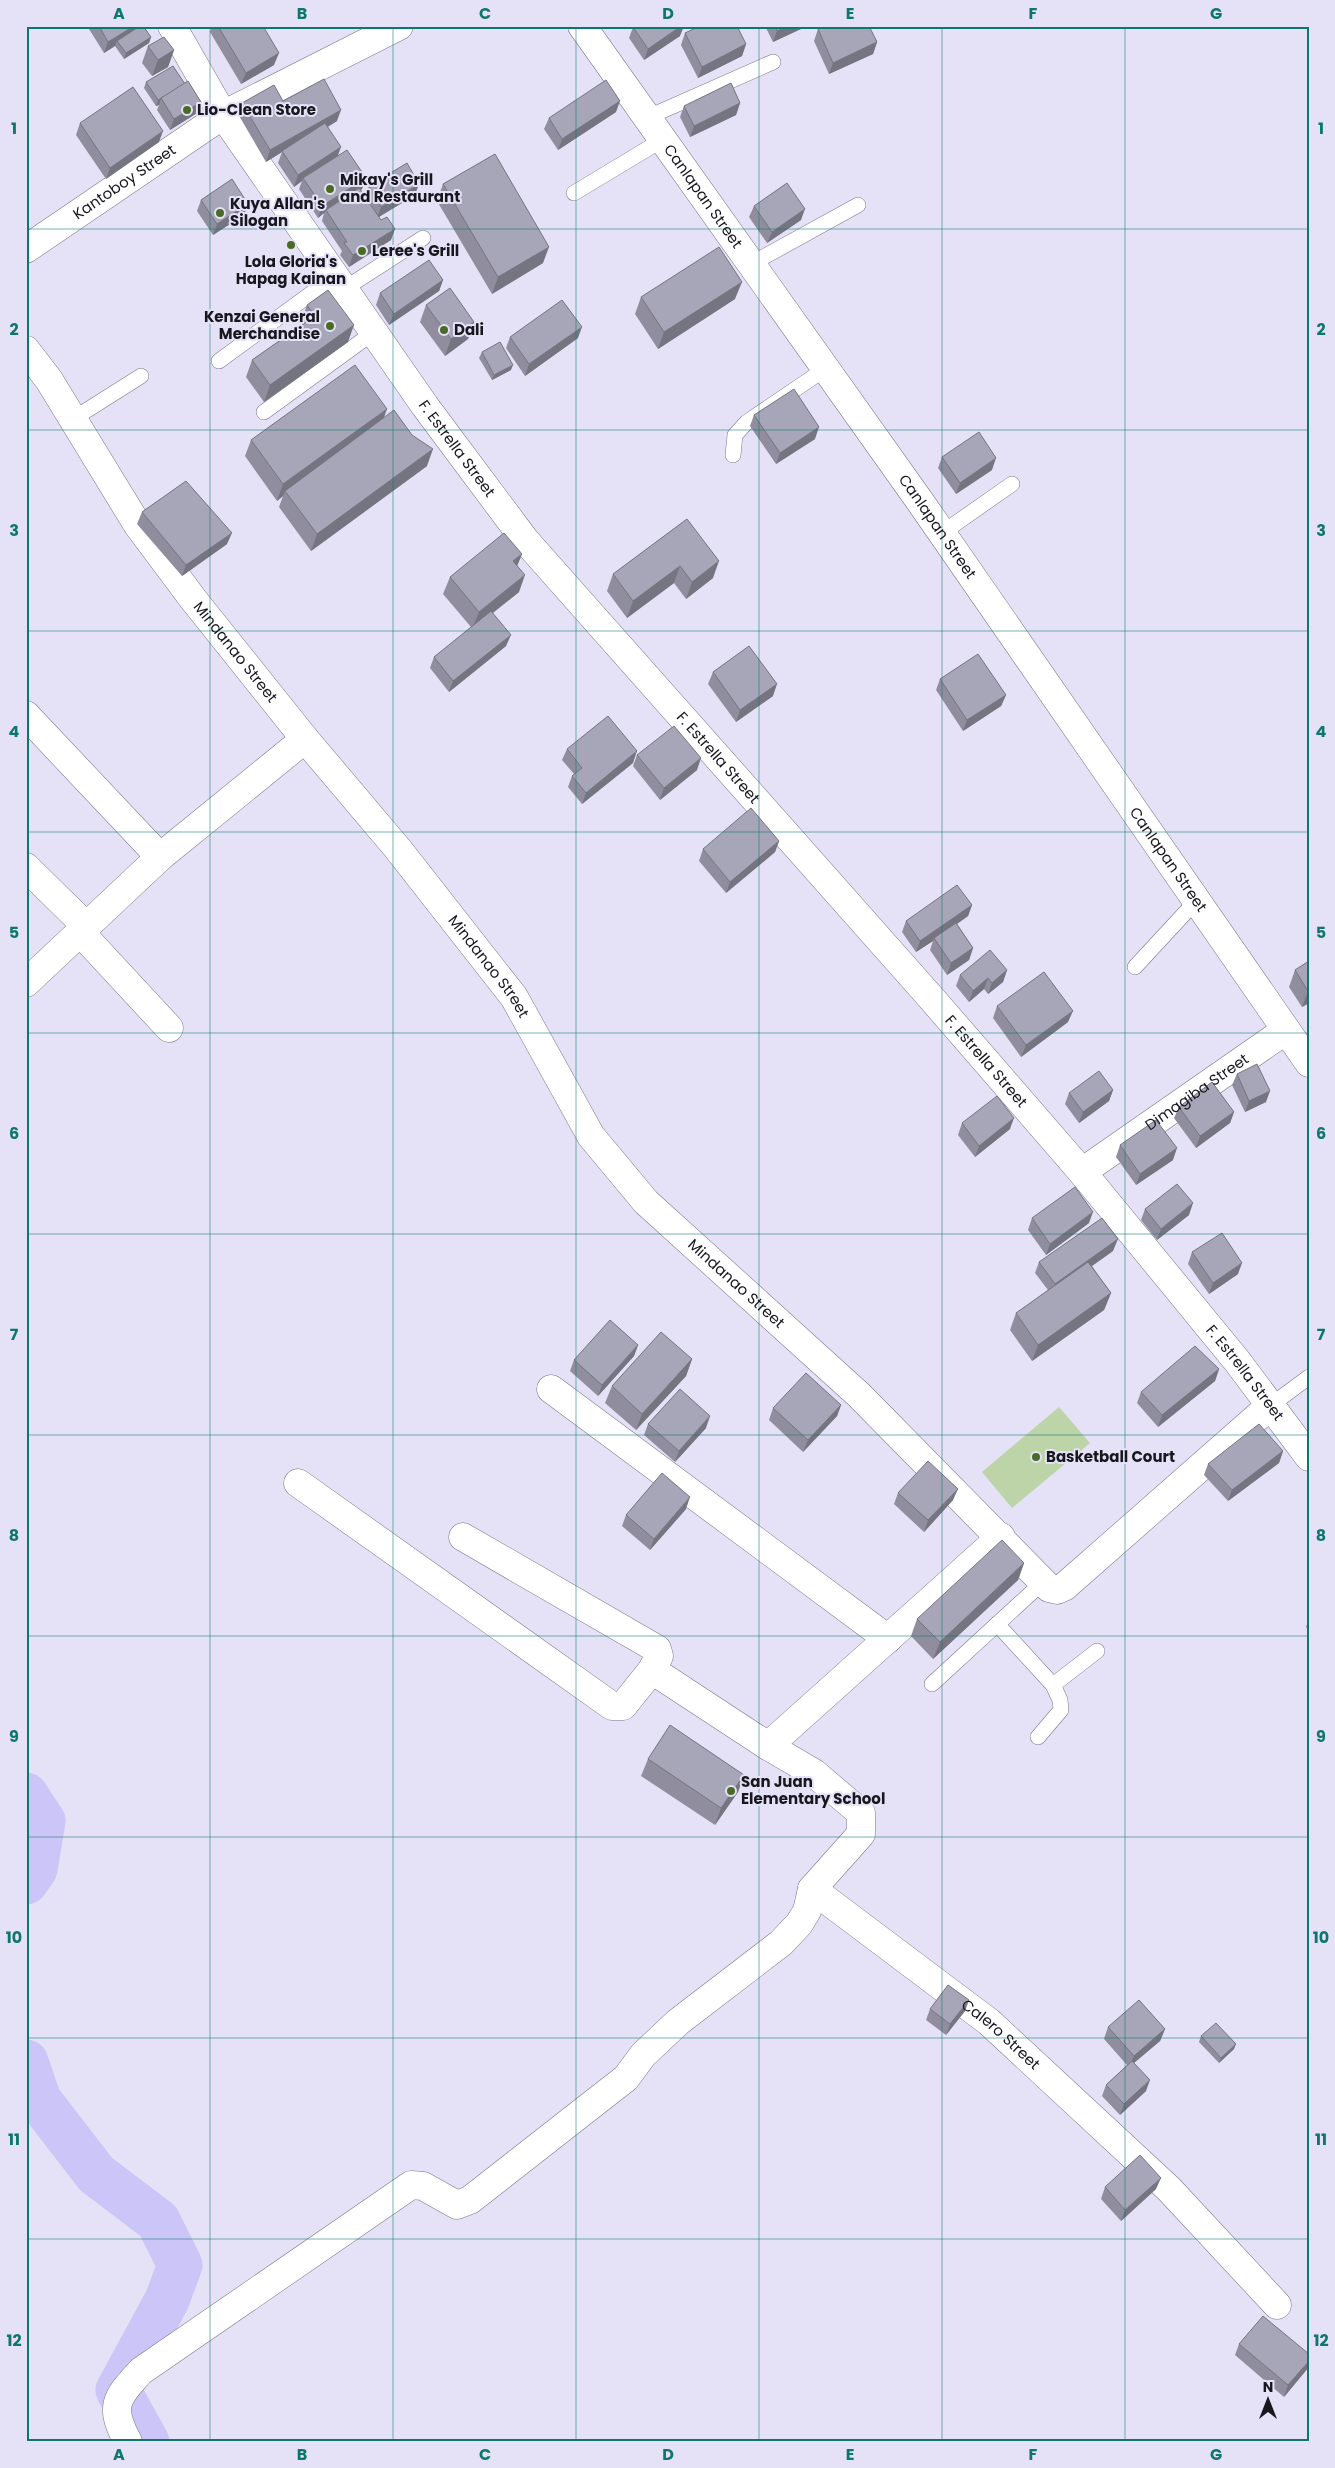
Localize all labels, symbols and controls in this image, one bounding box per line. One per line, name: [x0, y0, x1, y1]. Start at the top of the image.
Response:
text: A: [113, 2, 125, 25]
text: B: [297, 2, 307, 25]
text: C: [479, 2, 491, 25]
text: D: [662, 2, 674, 25]
text: E: [846, 2, 854, 25]
text: F: [1029, 2, 1038, 25]
text: G: [1210, 2, 1222, 25]
place label: Lio-Clean Store: [197, 99, 316, 120]
marker: Lio-Clean Store: [181, 104, 193, 116]
text: 1: [11, 117, 17, 140]
text: 1: [1318, 117, 1324, 140]
street label: Kantoboy Street: [69, 139, 180, 224]
street label: Canlapan Street: [659, 140, 748, 252]
place label: Mikay's Grill and Restaurant: [340, 169, 460, 207]
marker: Mikay's Grill and Restaurant: [324, 183, 336, 195]
place label: Kuya Allan's Silogan: [230, 193, 325, 231]
marker: Kuya Allan's Silogan: [214, 207, 226, 219]
marker: Lola Gloria's Hapag Kainan: [285, 239, 297, 251]
place label: Leree's Grill: [372, 240, 459, 261]
marker: Leree's Grill: [356, 245, 368, 257]
place label: Lola Gloria's Hapag Kainan: [236, 251, 346, 289]
place label: Kenzai General Merchandise: [204, 306, 320, 344]
text: 2: [9, 318, 19, 341]
text: 2: [1316, 318, 1326, 341]
place label: Dali: [454, 319, 484, 340]
marker: Kenzai General Merchandise: [324, 320, 336, 332]
marker: Dali: [438, 324, 450, 336]
street label: F. Estrella Street: [414, 396, 500, 501]
street label: Canlapan Street: [894, 470, 982, 583]
text: 3: [9, 519, 19, 542]
text: 3: [1316, 519, 1326, 542]
street label: Mindanao Street: [189, 597, 283, 707]
street label: F. Estrella Street: [672, 707, 765, 808]
text: 4: [9, 720, 20, 743]
text: 4: [1316, 720, 1327, 743]
street label: Canlapan Street: [1125, 803, 1212, 916]
street label: Mindanao Street: [444, 910, 534, 1021]
text: 5: [9, 921, 19, 944]
text: 5: [1316, 921, 1326, 944]
street label: F. Estrella Street: [941, 1010, 1032, 1112]
street label: Dimagiba Street: [1141, 1048, 1253, 1135]
text: 6: [9, 1122, 19, 1145]
text: 6: [1316, 1122, 1326, 1145]
street label: Mindanao Street: [684, 1234, 789, 1333]
street label: F. Estrella Street: [1201, 1320, 1289, 1425]
text: 7: [10, 1323, 19, 1346]
text: 7: [1317, 1323, 1326, 1346]
place label: Basketball Court: [1046, 1446, 1175, 1467]
marker: Basketball Court: [1030, 1451, 1042, 1463]
text: 8: [9, 1524, 19, 1547]
text: 8: [1316, 1524, 1326, 1547]
text: 9: [9, 1725, 19, 1748]
text: 9: [1316, 1725, 1326, 1748]
place label: San Juan Elementary School: [741, 1771, 885, 1809]
marker: San Juan Elementary School: [725, 1785, 737, 1797]
text: 10: [6, 1926, 22, 1949]
text: 10: [1313, 1926, 1329, 1949]
street label: Calero Street: [957, 1994, 1045, 2074]
text: 11: [8, 2128, 20, 2151]
text: 11: [1315, 2128, 1327, 2151]
text: 12: [6, 2329, 22, 2352]
text: 12: [1313, 2329, 1329, 2352]
north arrow: [1242, 2376, 1292, 2426]
text: N: [1263, 2377, 1273, 2397]
text: A: [113, 2443, 125, 2466]
text: B: [297, 2443, 307, 2466]
text: C: [479, 2443, 491, 2466]
text: D: [662, 2443, 674, 2466]
text: E: [846, 2443, 854, 2466]
text: F: [1029, 2443, 1038, 2466]
text: G: [1210, 2443, 1222, 2466]

